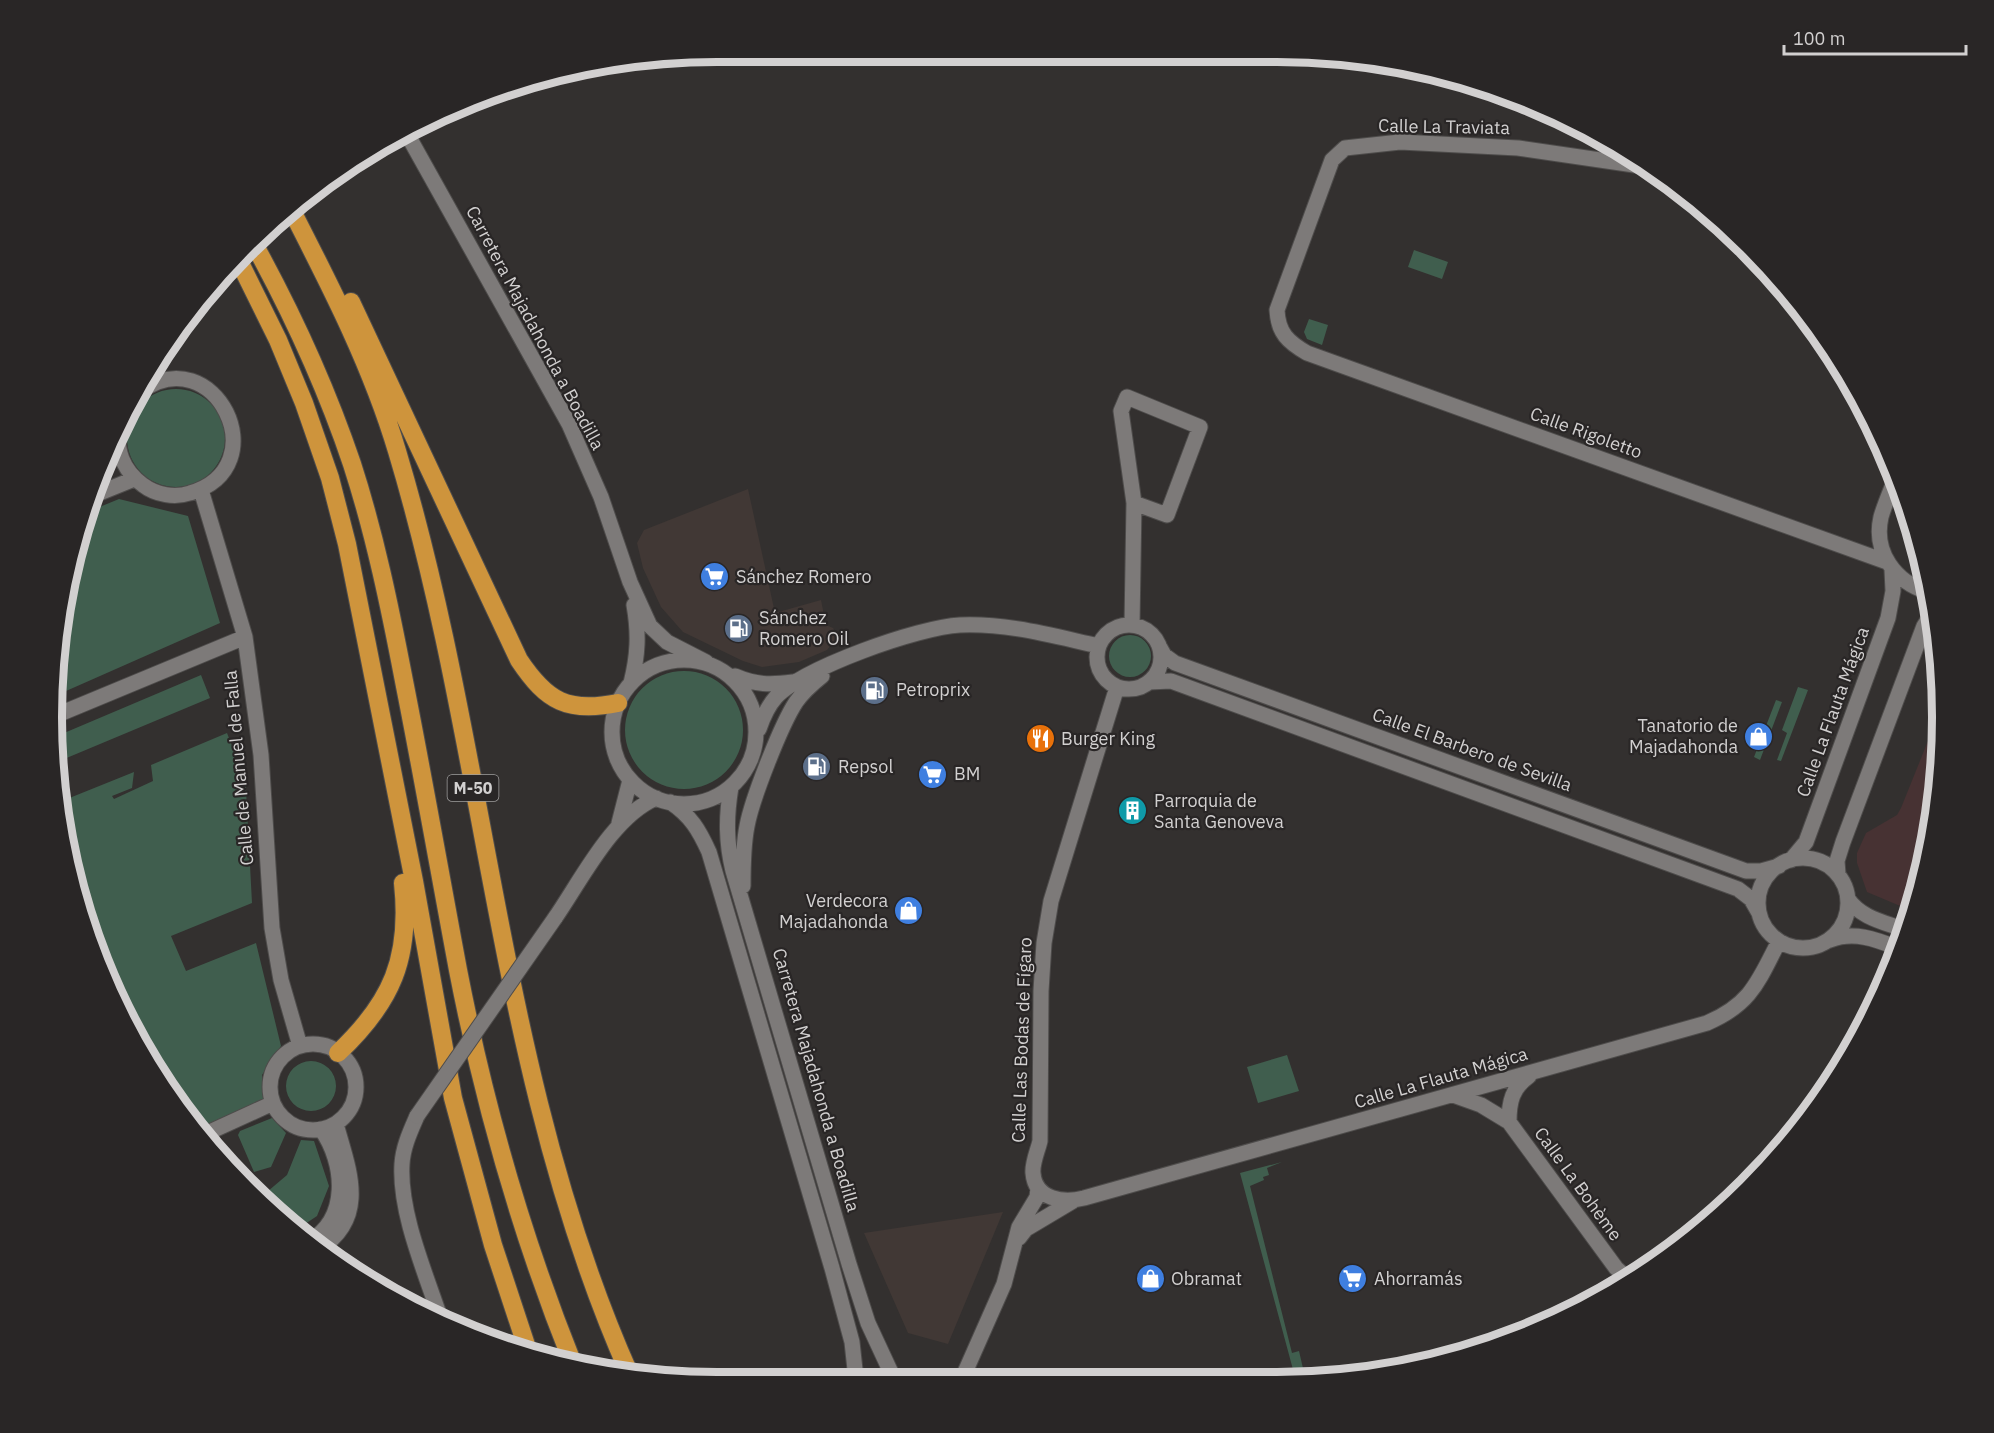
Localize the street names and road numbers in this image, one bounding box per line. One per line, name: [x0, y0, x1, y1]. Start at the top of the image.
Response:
street label: Calle La Traviata: [1378, 114, 1511, 139]
street label: Carretera Majadahonda a Boadilla: [461, 202, 610, 454]
street label: Calle Rigoletto: [1527, 402, 1645, 463]
street label: Calle La Flauta Mágica: [1791, 623, 1874, 800]
street label: Calle de Manuel de Falla: [218, 669, 258, 867]
street label: Calle El Barbero de Sevilla: [1369, 703, 1576, 797]
road number: M-50: [448, 775, 498, 801]
street label: Calle Las Bodas de Fígaro: [1006, 937, 1037, 1143]
street label: Carretera Majadahonda a Boadilla: [768, 945, 865, 1215]
street label: Calle La Flauta Mágica: [1351, 1042, 1531, 1113]
street label: Calle La Bohème: [1529, 1122, 1627, 1245]

